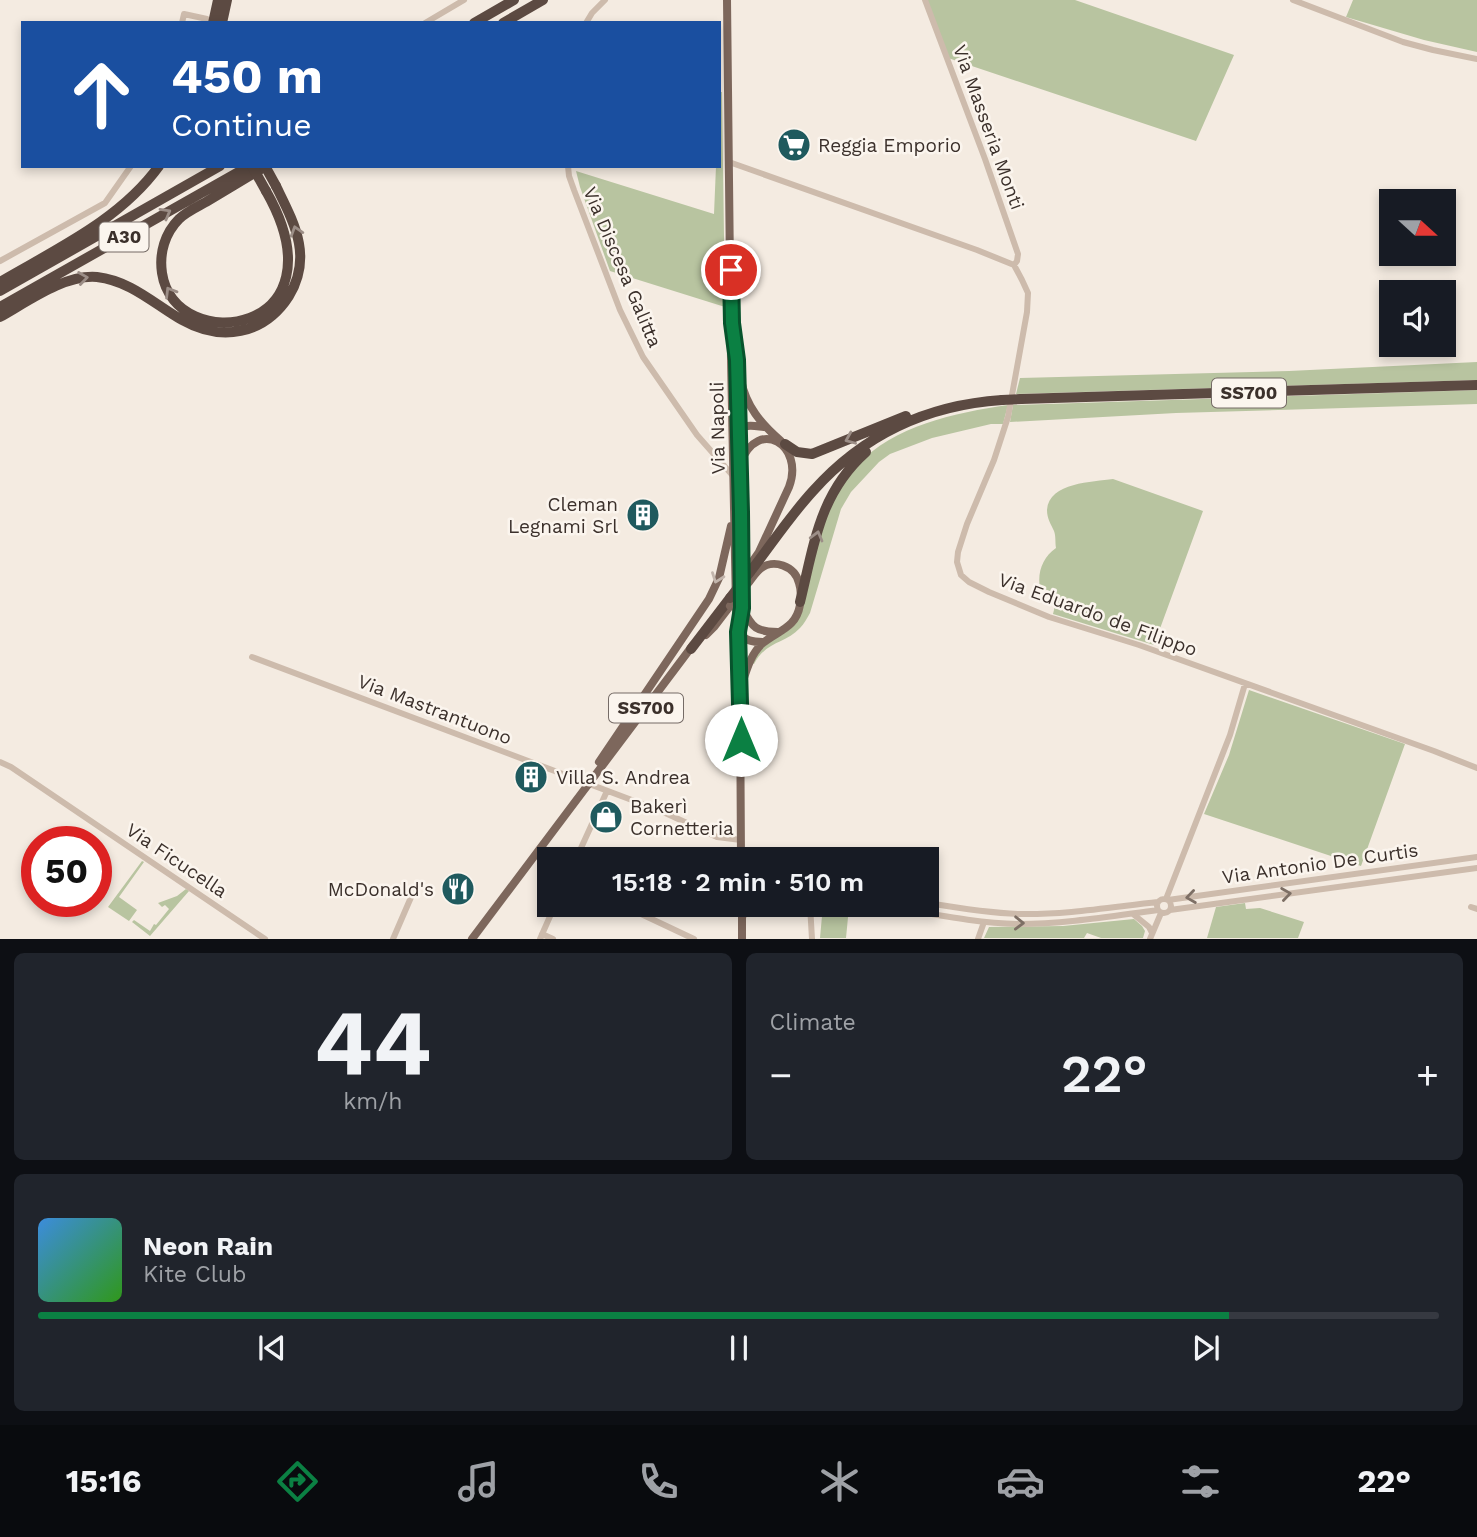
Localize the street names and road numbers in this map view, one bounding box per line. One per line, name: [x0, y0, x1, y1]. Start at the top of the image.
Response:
street label: Via Masseria Monti: [948, 42, 1029, 213]
street label: Via Discesa Galitta: [578, 183, 667, 351]
road number: A30: [100, 222, 148, 251]
road number: SS700: [1212, 379, 1286, 408]
street label: Via Napoli: [705, 381, 730, 475]
street label: Via Eduardo de Filippo: [995, 568, 1200, 661]
street label: Via Mastrantuono: [355, 670, 515, 749]
road number: SS700: [609, 694, 683, 722]
street label: Via Ficucella: [122, 818, 232, 903]
street label: Via Antonio De Curtis: [1221, 838, 1420, 889]

